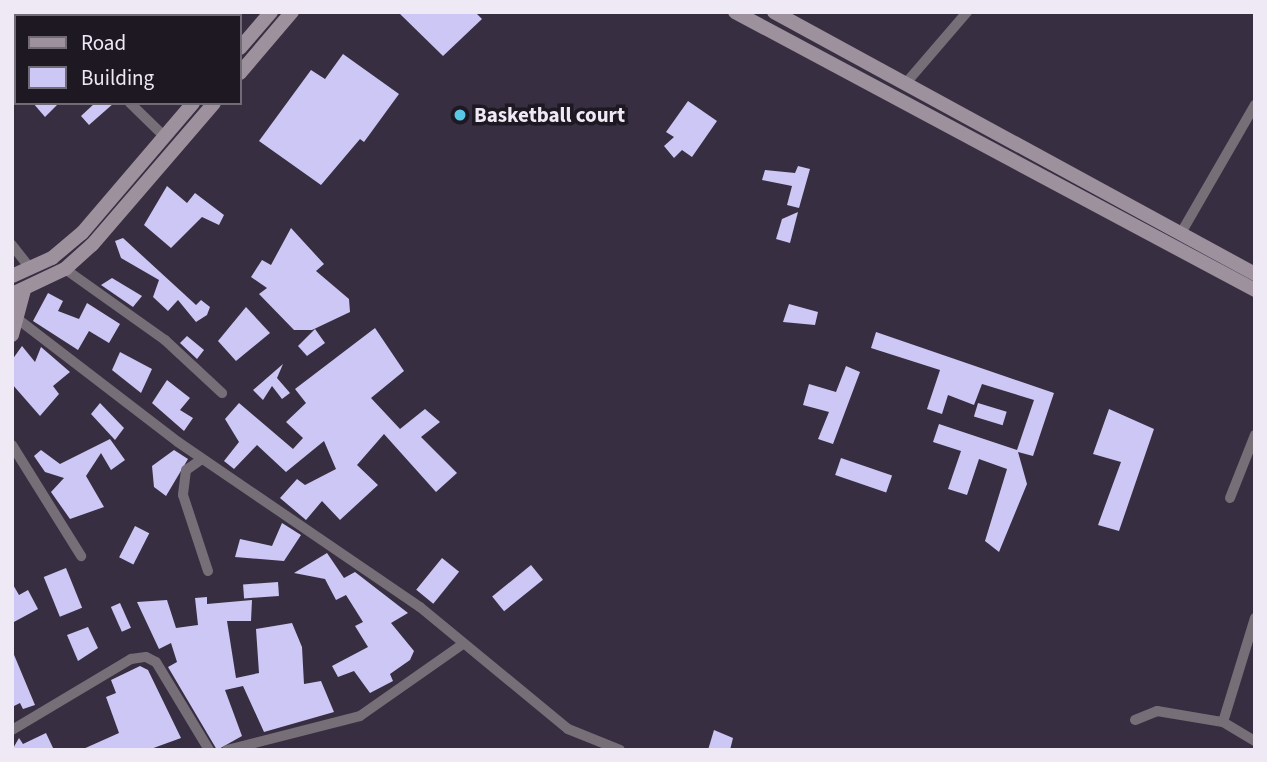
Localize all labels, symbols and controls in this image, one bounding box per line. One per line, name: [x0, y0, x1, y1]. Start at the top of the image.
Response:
legend: [14, 14, 242, 105]
text: Road: [81, 28, 126, 58]
text: Building: [81, 63, 154, 93]
place label: Basketball court: [474, 102, 625, 128]
marker: Basketball court: [452, 107, 468, 123]

